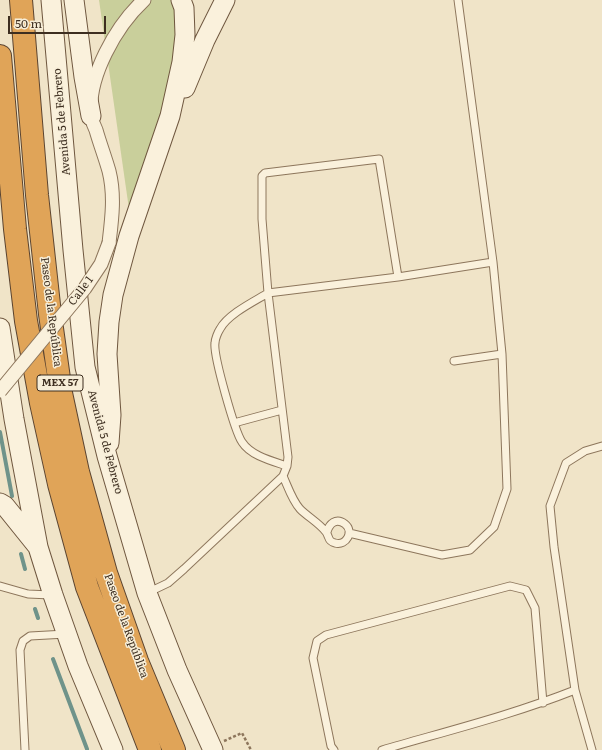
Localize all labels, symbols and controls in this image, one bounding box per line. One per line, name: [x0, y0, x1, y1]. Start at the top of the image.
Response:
scale bar: [10, 8, 108, 34]
text: 50 m: [15, 14, 42, 32]
street label: Avenida 5 de Febrero: [51, 68, 73, 176]
street label: Paseo de la República: [38, 257, 64, 367]
street label: Calle 1: [66, 274, 96, 308]
road number: MEX 57: [37, 375, 83, 391]
street label: Avenida 5 de Febrero: [85, 388, 125, 496]
street label: Paseo de la República: [101, 572, 151, 680]

